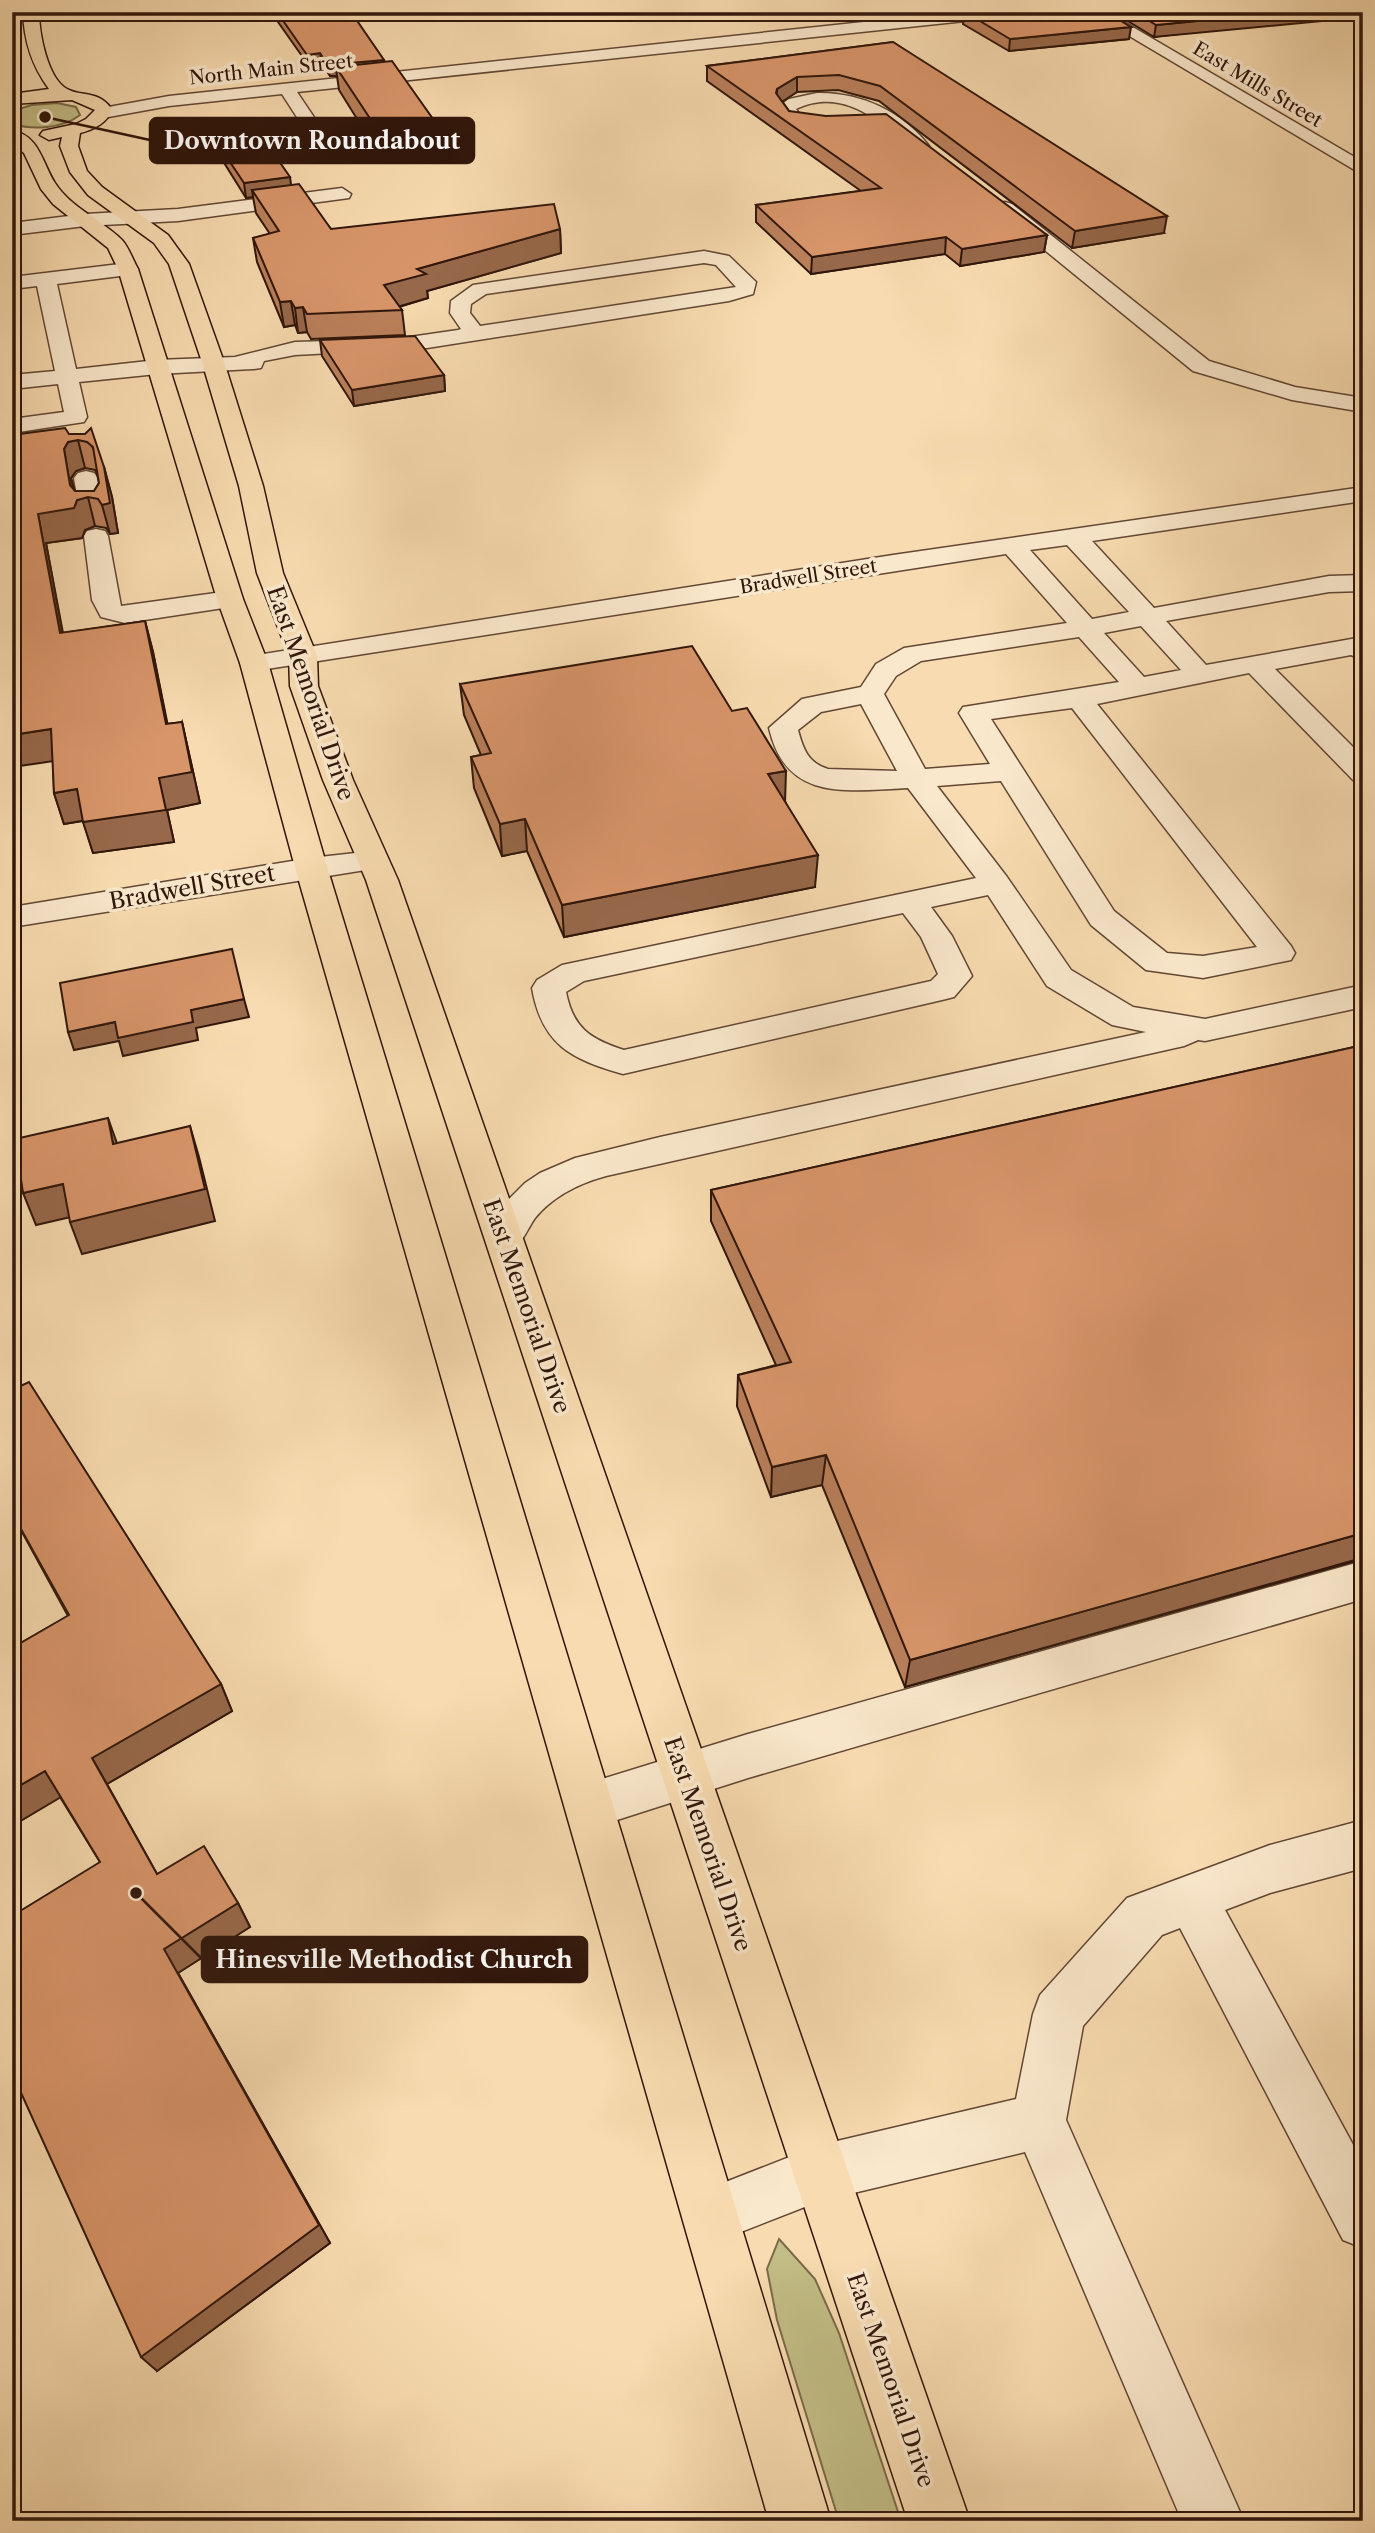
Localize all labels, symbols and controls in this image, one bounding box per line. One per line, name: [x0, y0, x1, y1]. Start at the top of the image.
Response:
street label: East Mills Street: [1189, 37, 1327, 132]
street label: North Main Street: [188, 49, 354, 90]
callout: Downtown Roundabout: [150, 118, 474, 163]
text: Downtown Roundabout: [164, 126, 461, 155]
street label: Bradwell Street: [738, 554, 879, 599]
street label: East Memorial Drive: [261, 582, 361, 804]
street label: Bradwell Street: [107, 859, 277, 915]
street label: East Memorial Drive: [477, 1195, 577, 1417]
street label: East Memorial Drive: [658, 1733, 758, 1955]
callout: Hinesville Methodist Church: [202, 1937, 587, 1982]
text: Hinesville Methodist Church: [215, 1945, 573, 1974]
street label: East Memorial Drive: [841, 2269, 941, 2491]

